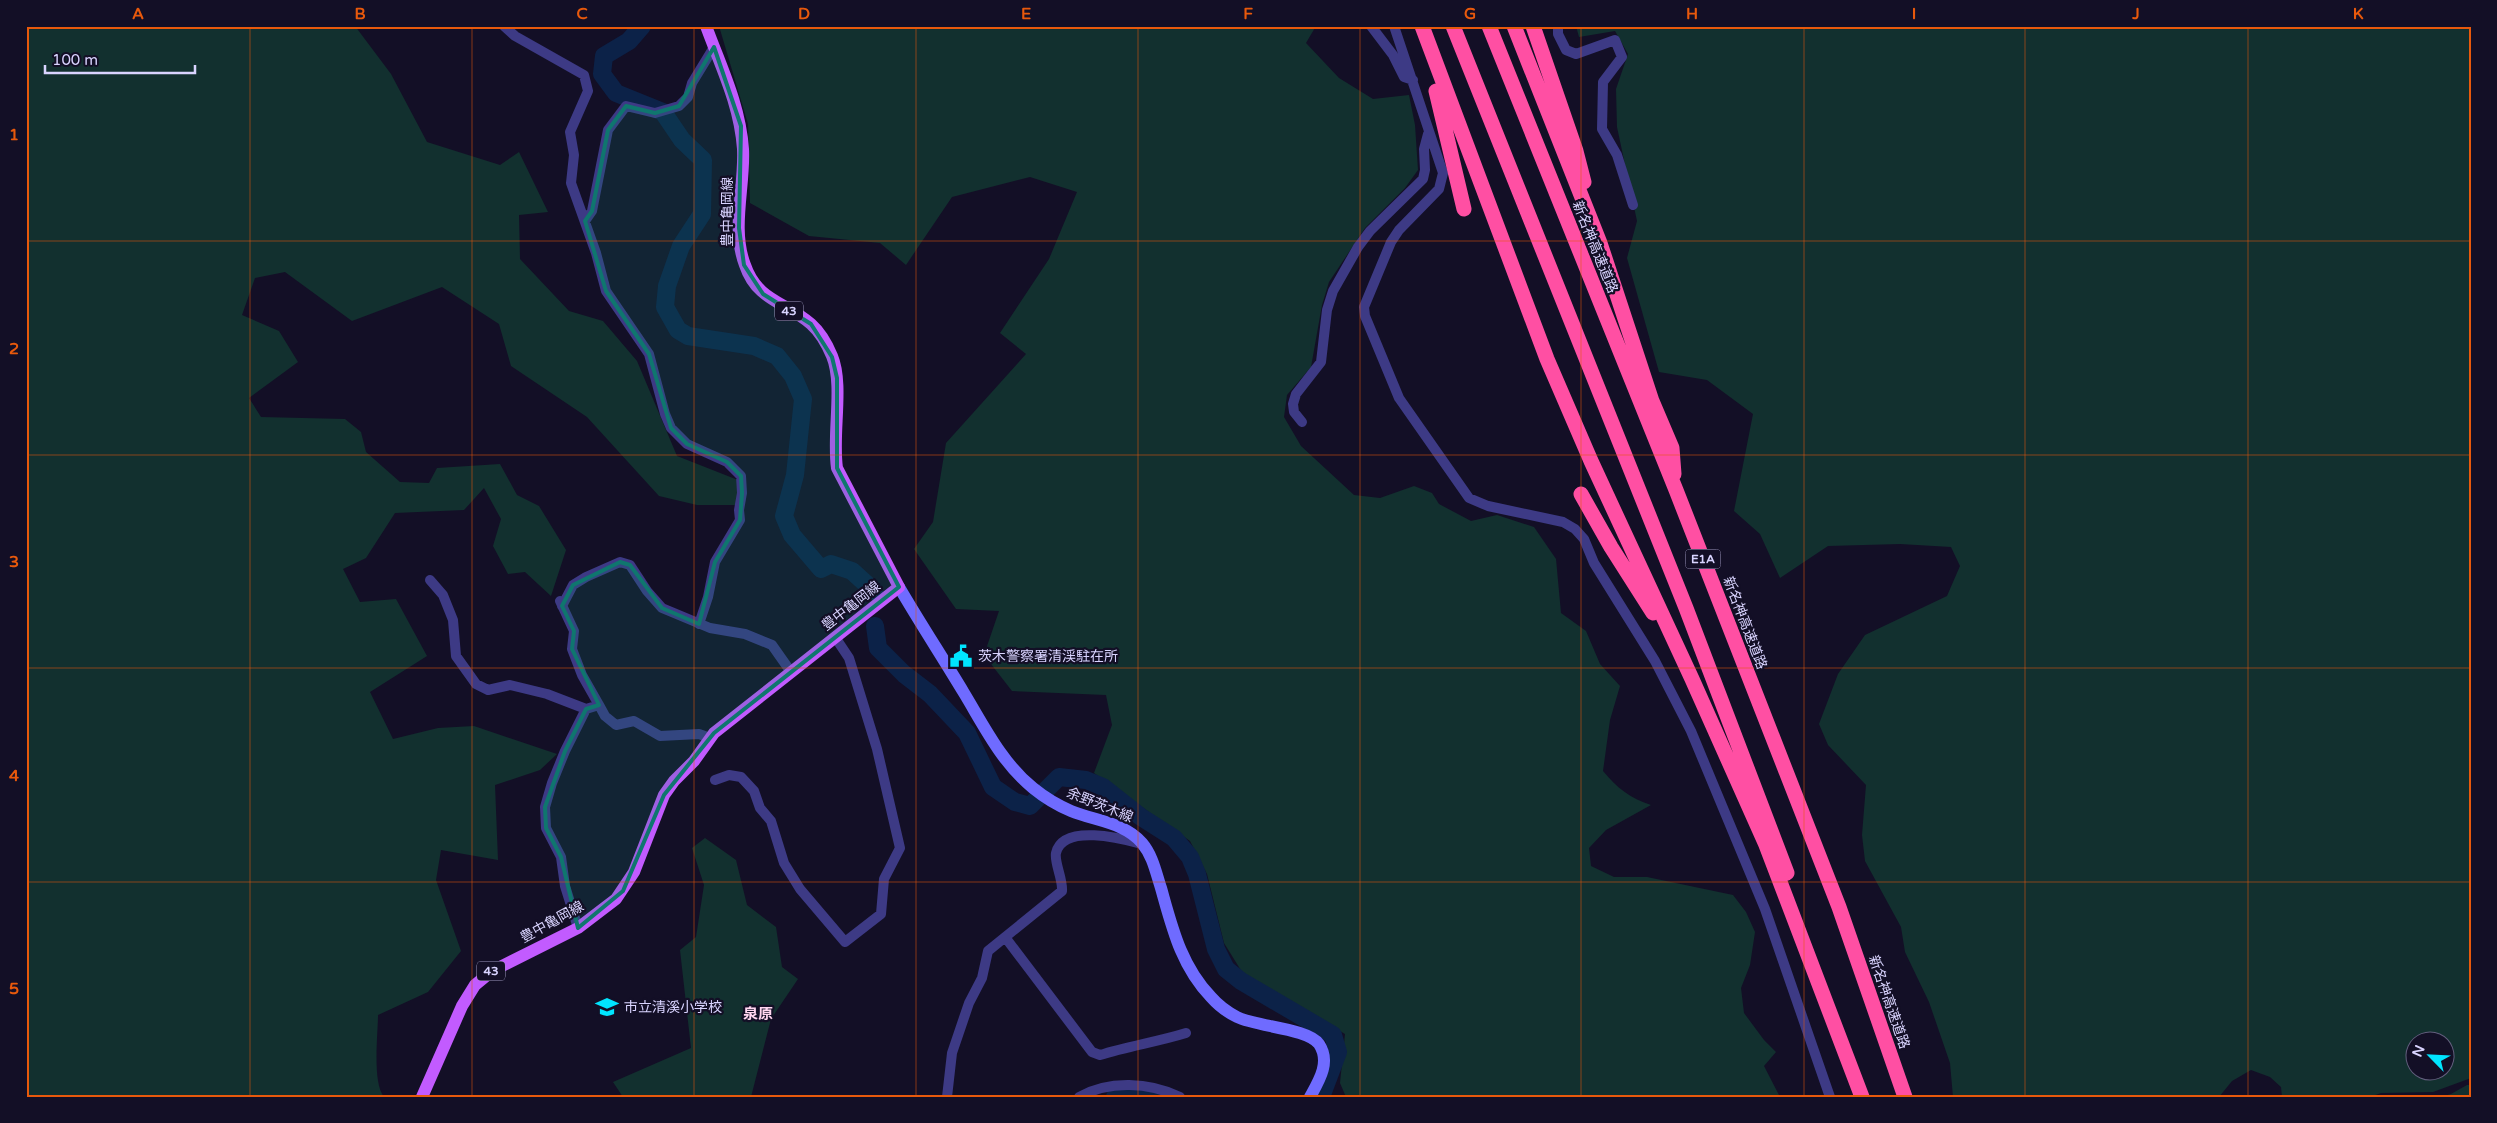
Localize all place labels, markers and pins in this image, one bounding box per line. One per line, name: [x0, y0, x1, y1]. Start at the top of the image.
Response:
public building icon: 茨木警察署清渓駐在所: [948, 643, 974, 669]
place label: 茨木警察署清渓駐在所: [978, 648, 1118, 665]
school or university icon: 市立清溪小学校: [594, 994, 620, 1020]
place label: 市立清溪小学校: [624, 999, 722, 1016]

